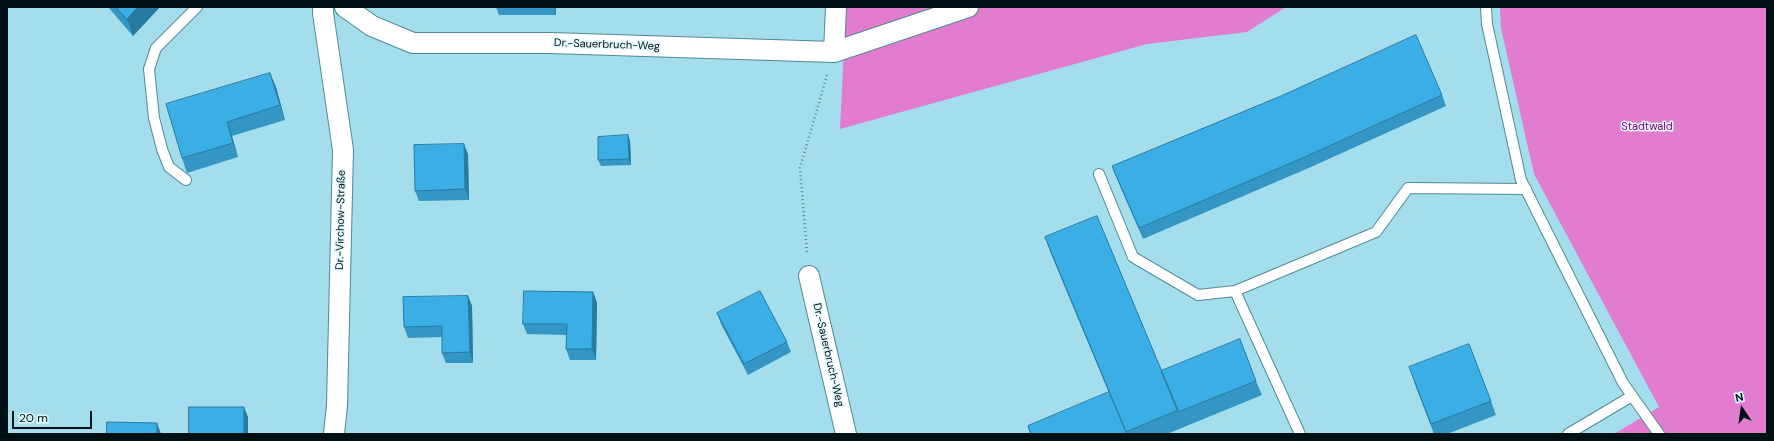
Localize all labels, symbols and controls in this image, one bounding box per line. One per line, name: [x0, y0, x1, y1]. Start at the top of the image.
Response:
street label: Dr.-Sauerbruch-Weg: [554, 37, 660, 53]
park label: Stadtwald: [1621, 120, 1673, 134]
street label: Dr.-Virchow-Straße: [334, 170, 348, 270]
street label: Dr.-Sauerbruch-Weg: [810, 302, 846, 408]
north arrow: [1722, 389, 1762, 429]
text: N: [1734, 390, 1745, 405]
scale bar: [14, 403, 94, 429]
text: 20 m: [19, 410, 48, 426]

